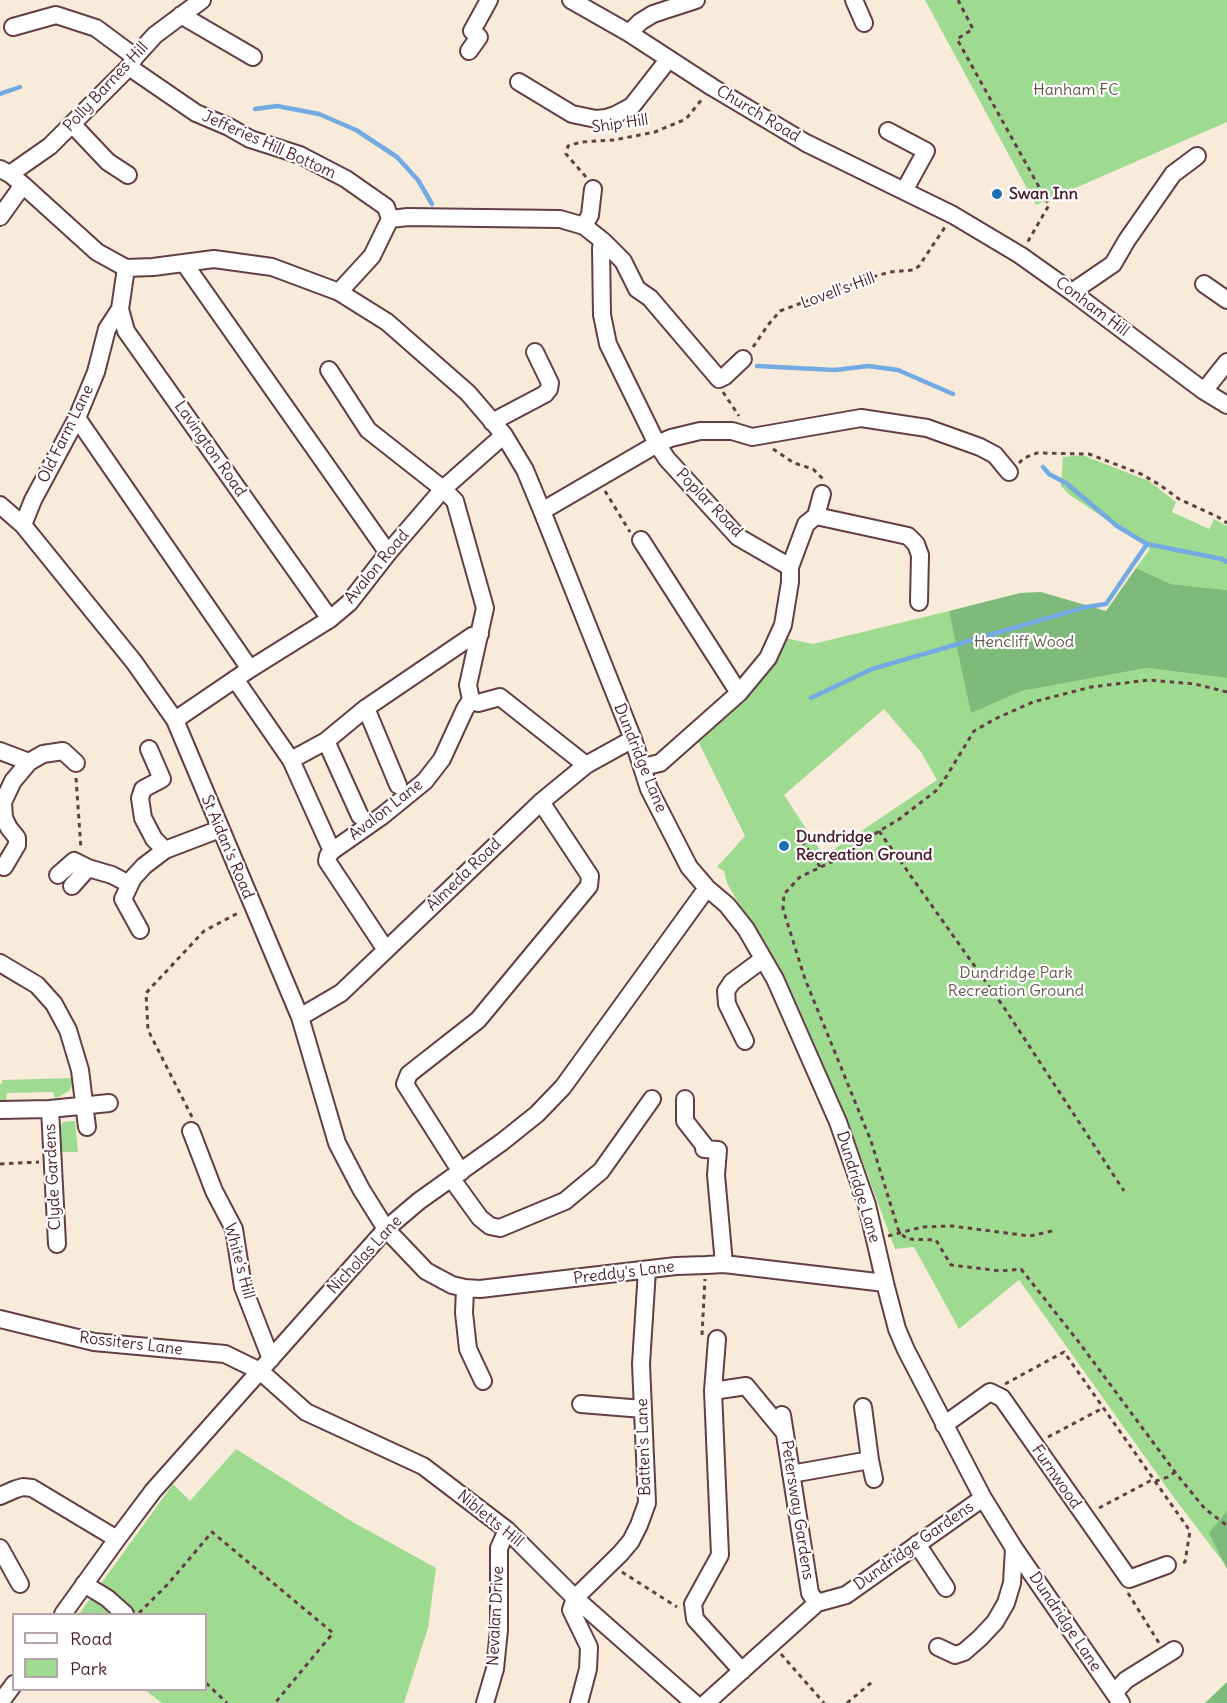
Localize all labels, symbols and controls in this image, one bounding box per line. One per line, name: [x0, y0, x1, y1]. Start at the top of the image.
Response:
street label: Polly Barnes Hill: [60, 38, 152, 136]
park label: Hanham FC: [1033, 80, 1119, 100]
street label: Church Road: [713, 82, 803, 146]
street label: Jefferies Hill Bottom: [199, 107, 339, 183]
street label: Ship Hill: [591, 111, 649, 137]
place label: Swan Inn: [1009, 184, 1078, 204]
marker: Swan Inn: [990, 187, 1004, 201]
street label: Lovell's Hill: [798, 269, 878, 313]
street label: Conham Hill: [1051, 273, 1133, 341]
street label: Old Farm Lane: [34, 382, 98, 486]
street label: Lavington Road: [170, 398, 250, 500]
street label: Poplar Road: [672, 465, 746, 541]
street label: Avalon Road: [341, 526, 413, 608]
park label: Hencliff Wood: [974, 632, 1074, 652]
street label: Dundridge Lane: [609, 701, 671, 815]
street label: Avalon Lane: [345, 775, 427, 845]
street label: St Aidan's Road: [196, 792, 258, 902]
place label: Dundridge Recreation Ground: [796, 827, 932, 865]
street label: Almeda Road: [423, 835, 505, 915]
marker: Dundridge Recreation Ground: [777, 839, 791, 853]
park label: Dundridge Park Recreation Ground: [948, 963, 1084, 1001]
street label: Clyde Gardens: [41, 1123, 65, 1231]
street label: Dundridge Lane: [832, 1129, 884, 1245]
street label: Nicholas Lane: [324, 1212, 406, 1298]
street label: White's Hill: [220, 1221, 258, 1301]
street label: Preddy's Lane: [572, 1257, 676, 1289]
street label: Rossiters Lane: [78, 1328, 184, 1360]
street label: Batten's Lane: [633, 1398, 655, 1496]
street label: Petersway Gardens: [776, 1439, 818, 1581]
street label: Furnwood: [1027, 1441, 1085, 1513]
street label: Nibletts Hill: [453, 1486, 527, 1552]
street label: Dundridge Gardens: [850, 1497, 978, 1595]
street label: Nevalan Drive: [484, 1566, 508, 1666]
street label: Dundridge Lane: [1025, 1569, 1105, 1675]
legend: [12, 1613, 207, 1691]
text: Road: [70, 1627, 112, 1650]
text: Park: [70, 1657, 107, 1680]

